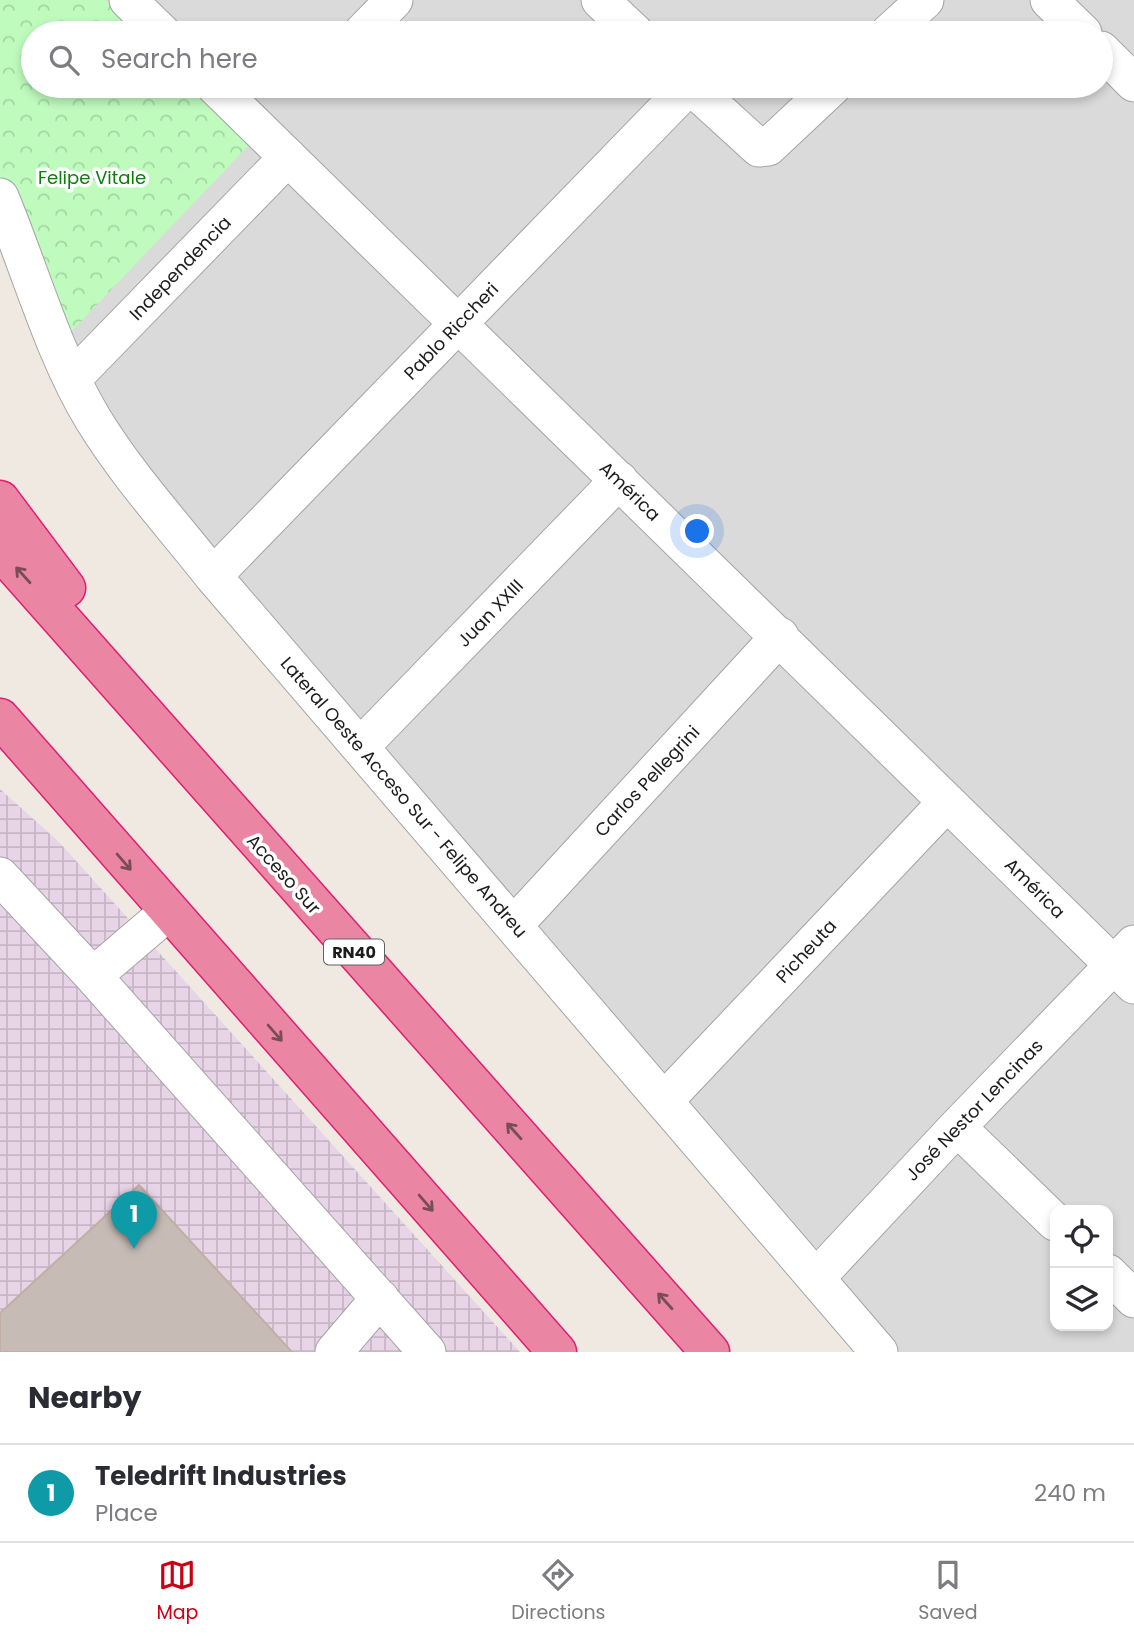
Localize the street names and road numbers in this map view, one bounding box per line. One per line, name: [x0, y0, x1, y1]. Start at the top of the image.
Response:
street label: Independencia: [124, 210, 236, 326]
street label: Pablo Riccheri: [398, 277, 504, 385]
street label: América: [594, 456, 666, 526]
street label: Juan XXIII: [451, 574, 529, 652]
street label: Lateral Oeste Acceso Sur - Felipe Andreu: [276, 652, 532, 942]
street label: Carlos Pellegrini: [589, 720, 705, 842]
street label: Acceso Sur: [243, 830, 325, 918]
street label: América: [999, 852, 1071, 924]
street label: Picheuta: [770, 914, 842, 988]
road number: RN40: [324, 940, 384, 964]
street label: José Nestor Lencinas: [900, 1034, 1048, 1186]

